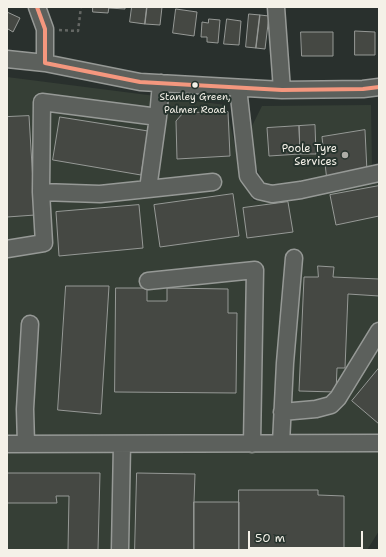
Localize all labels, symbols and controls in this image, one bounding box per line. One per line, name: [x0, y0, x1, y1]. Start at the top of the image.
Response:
marker: Stanley Green, Palmer Road: [190, 80, 200, 90]
place label: Stanley Green, Palmer Road: [160, 91, 230, 114]
place label: Poole Tyre Services: [282, 142, 337, 168]
marker: Poole Tyre Services: [340, 150, 350, 160]
scale bar: [250, 523, 365, 549]
text: 50 m: [255, 530, 285, 546]

